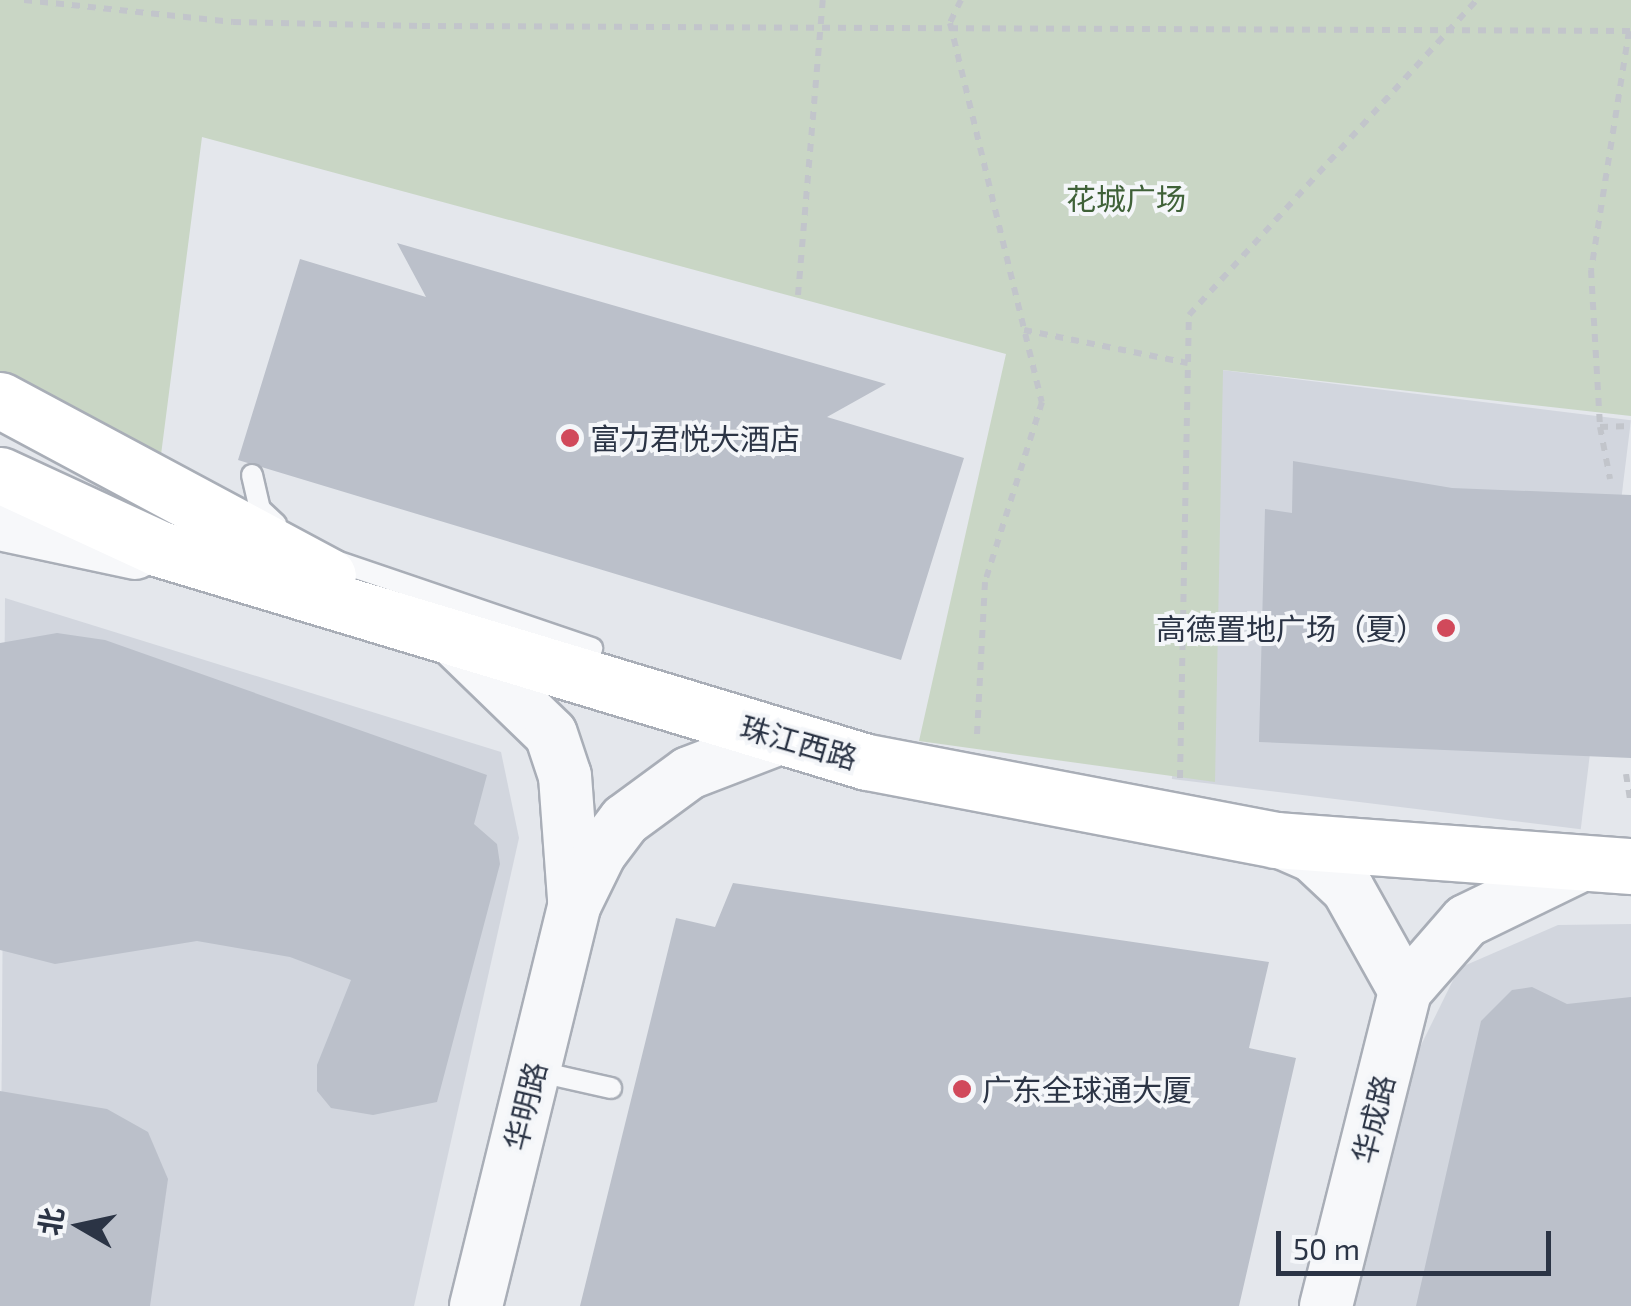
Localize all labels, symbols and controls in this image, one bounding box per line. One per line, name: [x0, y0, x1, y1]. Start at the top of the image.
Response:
park label: 花城广场: [1066, 180, 1186, 216]
place label: 富力君悦大酒店: [590, 420, 800, 456]
marker: 富力君悦大酒店: [559, 427, 581, 449]
place label: 高德置地广场（夏）: [1156, 610, 1426, 646]
marker: 高德置地广场（夏）: [1435, 617, 1457, 639]
street label: 珠江西路: [736, 708, 862, 776]
street label: 华明路: [497, 1058, 553, 1154]
place label: 广东全球通大厦: [982, 1071, 1192, 1107]
street label: 华成路: [1345, 1071, 1401, 1167]
marker: 广东全球通大厦: [951, 1078, 973, 1100]
north arrow: [30, 1176, 130, 1276]
text: 北: [31, 1205, 69, 1238]
scale bar: [1281, 1211, 1556, 1273]
text: 50 m: [1293, 1230, 1360, 1266]

